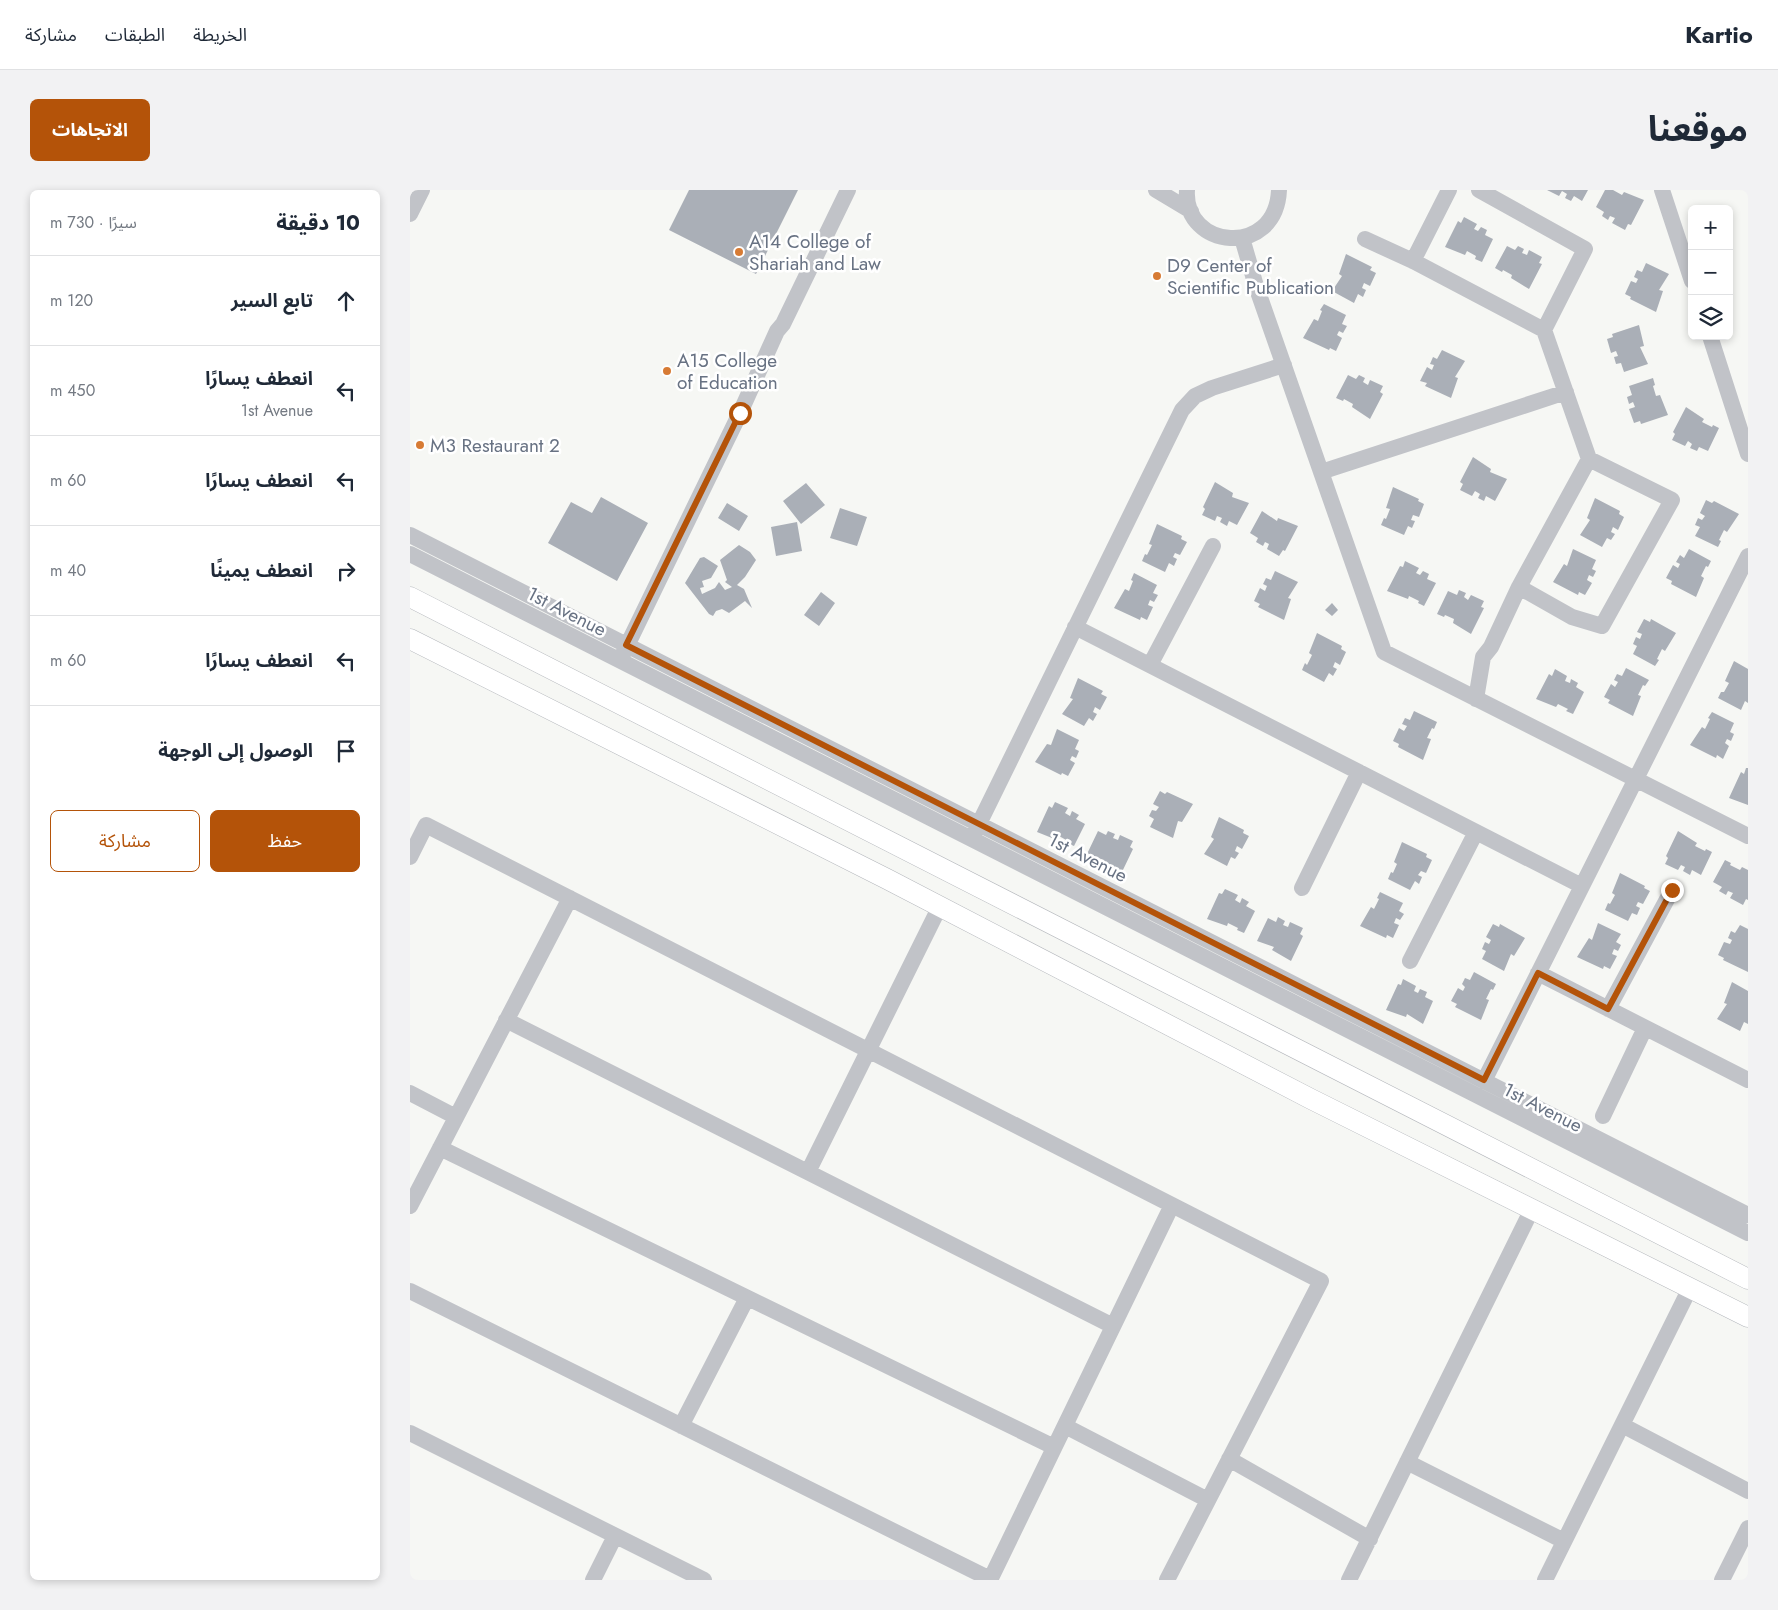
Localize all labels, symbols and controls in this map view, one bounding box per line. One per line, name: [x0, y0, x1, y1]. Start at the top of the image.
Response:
text: Kartio: [1685, 17, 1753, 52]
text: مشاركة: [25, 22, 77, 48]
text: الطبقات: [105, 22, 165, 48]
text: الخريطة: [193, 22, 247, 48]
button: الاتجاهات: [30, 99, 150, 161]
text: موقعنا: [1648, 104, 1748, 154]
map controls: [1688, 205, 1733, 340]
button: +: [1688, 205, 1733, 250]
text: 10 دقيقة: [276, 208, 360, 238]
text: سيرًا · 730 m: [50, 211, 137, 234]
place label: A14 College of Shariah and Law: [749, 228, 881, 277]
marker: A14 College of Shariah and Law: [733, 246, 745, 258]
button: −: [1688, 250, 1733, 295]
place label: D9 Center of Scientific Publication: [1167, 252, 1334, 301]
marker: D9 Center of Scientific Publication: [1151, 270, 1163, 282]
text: تابع السير: [231, 287, 313, 314]
icon: ahead: [332, 287, 360, 315]
text: 120 m: [50, 289, 93, 312]
button: layers: [1688, 295, 1733, 340]
place label: A15 College of Education: [677, 347, 778, 396]
text: انعطف يسارًا: [205, 365, 313, 392]
marker: A15 College of Education: [661, 365, 673, 377]
icon: left: [332, 377, 360, 405]
text: 450 m: [50, 379, 95, 402]
text: 1st Avenue: [241, 399, 313, 422]
route start: [729, 402, 752, 425]
place label: M3 Restaurant 2: [430, 432, 560, 459]
marker: M3 Restaurant 2: [414, 439, 426, 451]
text: انعطف يسارًا: [205, 467, 313, 494]
icon: left: [332, 467, 360, 495]
text: 60 m: [50, 469, 86, 492]
text: انعطف يمينًا: [210, 557, 313, 584]
icon: right: [332, 557, 360, 585]
text: 40 m: [50, 559, 86, 582]
street label: 1st Avenue: [522, 580, 611, 643]
text: انعطف يسارًا: [205, 647, 313, 674]
icon: left: [332, 647, 360, 675]
text: 60 m: [50, 649, 86, 672]
text: الوصول إلى الوجهة: [158, 737, 313, 764]
icon: arrive: [332, 737, 360, 765]
button: مشاركة: [50, 810, 200, 872]
button: حفظ: [210, 810, 360, 872]
street label: 1st Avenue: [1043, 826, 1132, 889]
route end: [1661, 879, 1684, 902]
street label: 1st Avenue: [1498, 1076, 1587, 1139]

